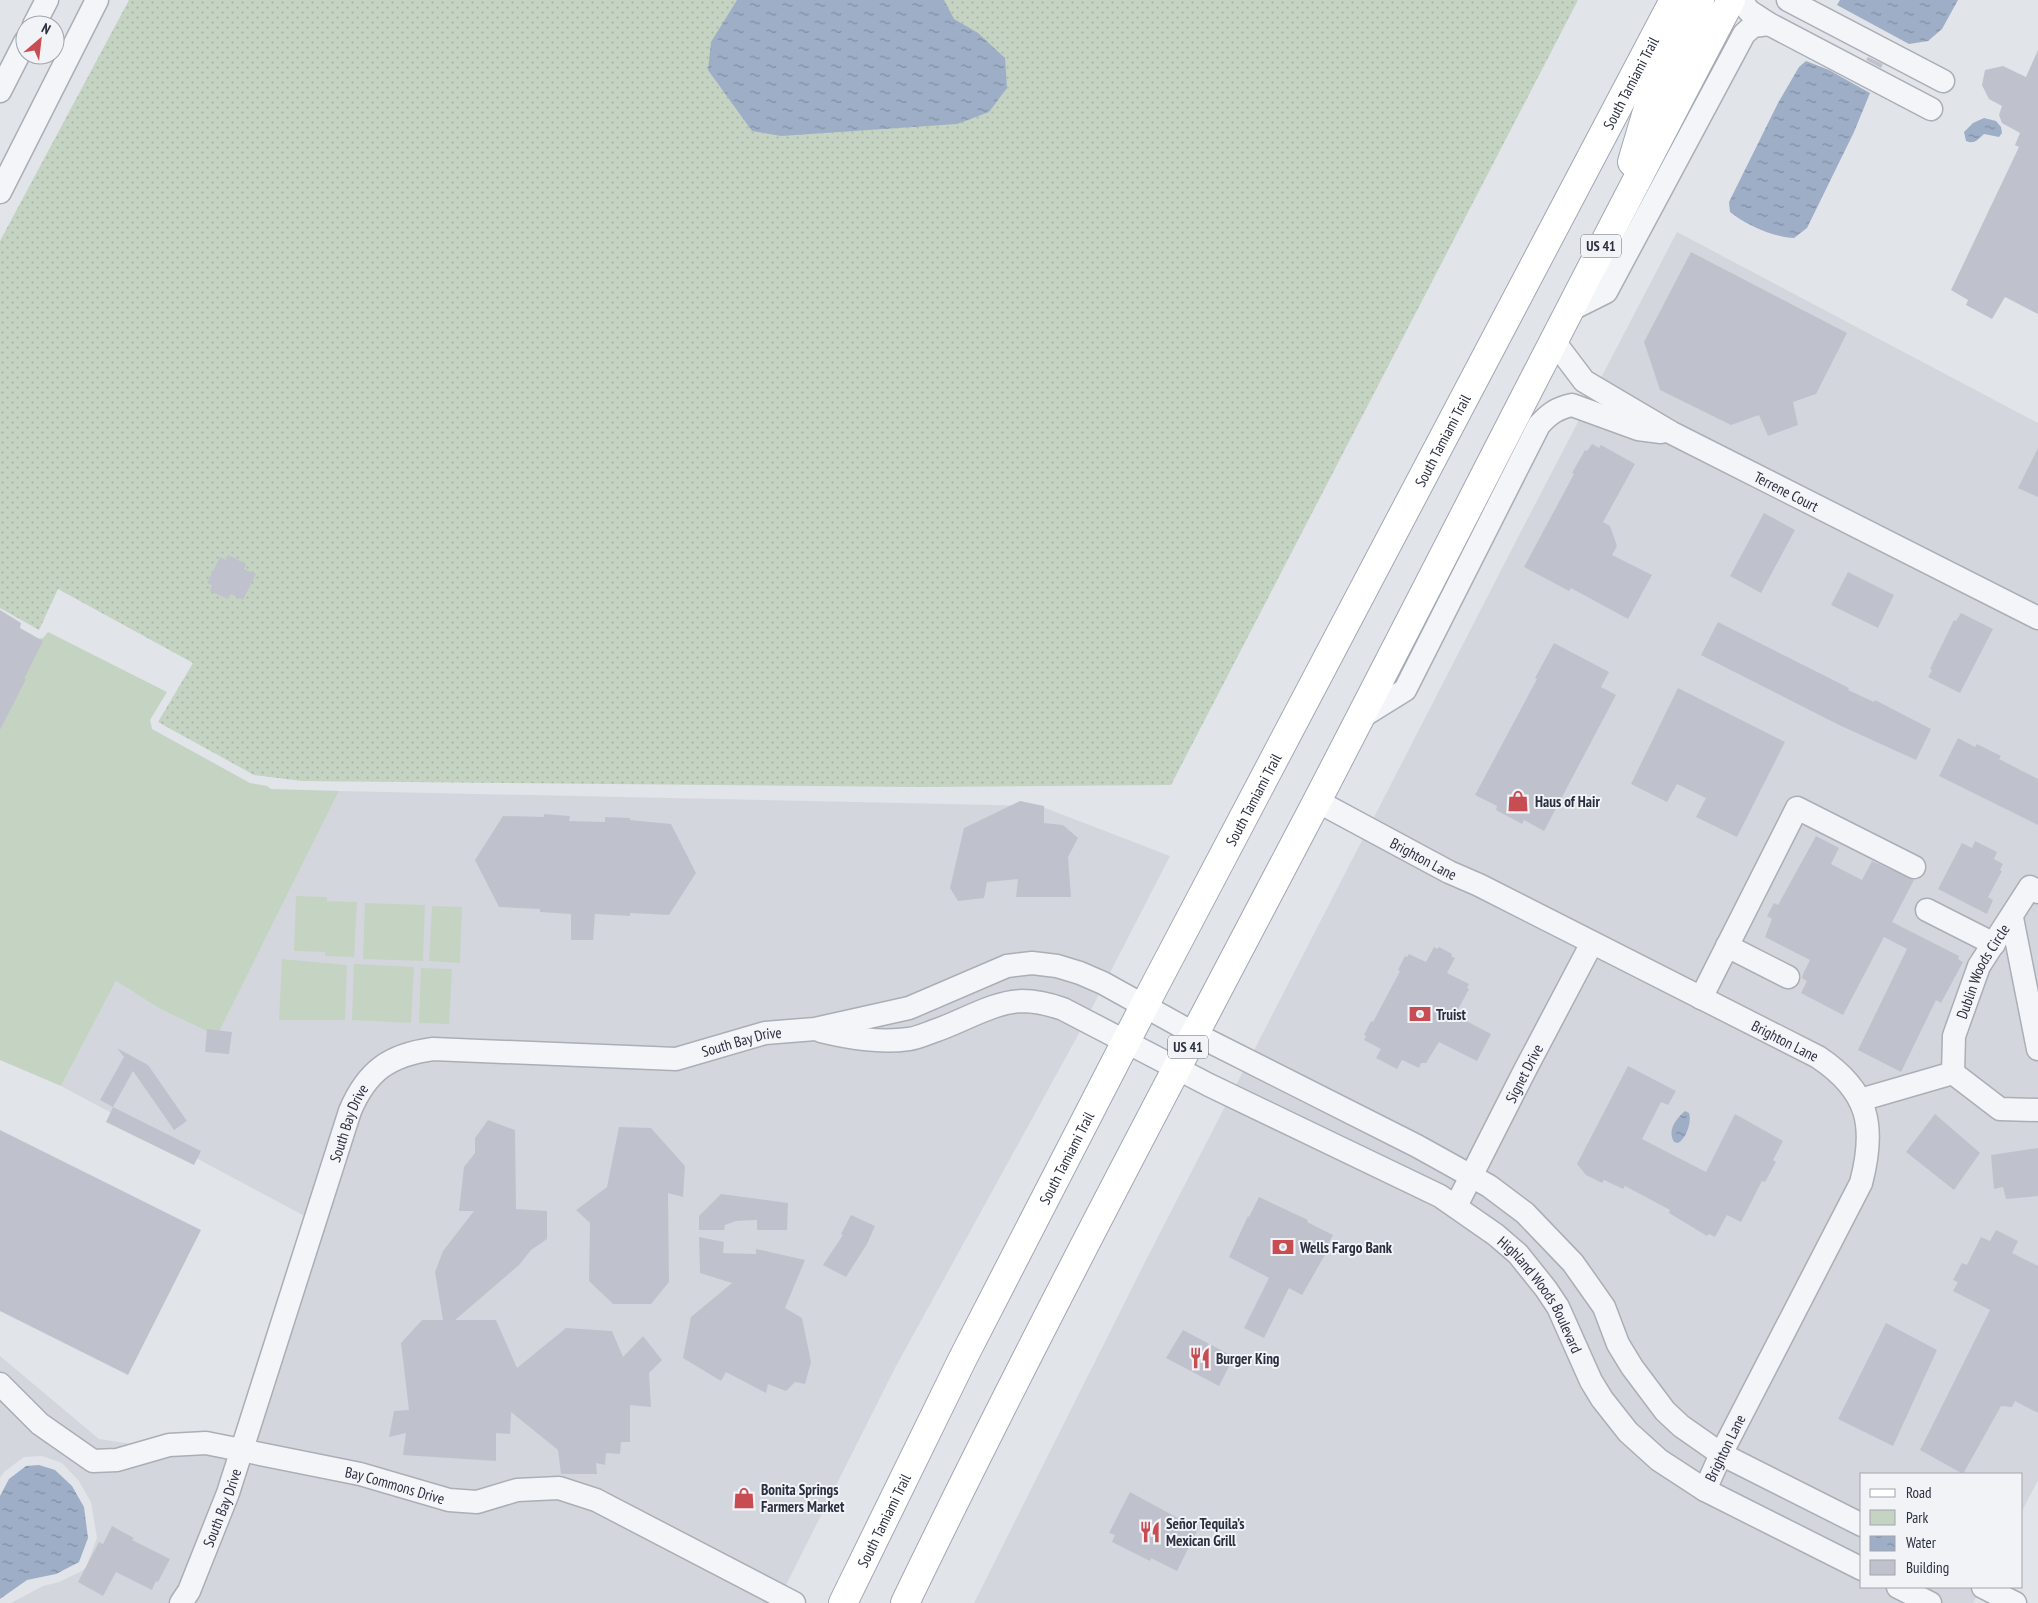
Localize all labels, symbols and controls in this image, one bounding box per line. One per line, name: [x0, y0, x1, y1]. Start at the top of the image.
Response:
north arrow: [15, 15, 65, 65]
text: N: [39, 19, 54, 38]
street label: South Tamiami Trail: [1598, 33, 1663, 132]
road number: US 41: [1581, 235, 1621, 258]
street label: South Tamiami Trail: [1410, 390, 1474, 490]
street label: Terrene Court: [1751, 467, 1822, 515]
street label: South Tamiami Trail: [1221, 750, 1285, 849]
shop icon: Haus of Hair: [1505, 788, 1531, 814]
place label: Haus of Hair: [1535, 792, 1600, 811]
street label: Brighton Lane: [1387, 833, 1460, 884]
street label: Dublin Woods Circle: [1951, 920, 2013, 1021]
bank icon: Truist: [1407, 1001, 1433, 1027]
place label: Truist: [1436, 1005, 1467, 1024]
street label: Brighton Lane: [1749, 1015, 1822, 1065]
street label: South Bay Drive: [699, 1022, 782, 1061]
road number: US 41: [1168, 1036, 1208, 1058]
street label: Signet Drive: [1501, 1041, 1547, 1106]
street label: South Bay Drive: [325, 1080, 372, 1164]
street label: South Tamiami Trail: [1034, 1108, 1098, 1207]
street label: Highland Woods Boulevard: [1494, 1232, 1587, 1356]
bank icon: Wells Fargo Bank: [1270, 1234, 1296, 1260]
place label: Wells Fargo Bank: [1299, 1238, 1393, 1257]
restaurant icon: Burger King: [1187, 1345, 1213, 1371]
place label: Burger King: [1216, 1349, 1280, 1368]
street label: Brighton Lane: [1701, 1411, 1749, 1485]
street label: Bay Commons Drive: [344, 1462, 447, 1508]
street label: South Bay Drive: [198, 1466, 245, 1549]
street label: South Tamiami Trail: [853, 1470, 915, 1570]
legend: [1860, 1473, 2023, 1588]
place label: Bonita Springs Farmers Market: [761, 1480, 845, 1516]
text: Road: [1906, 1483, 1932, 1502]
shop icon: Bonita Springs Farmers Market: [731, 1485, 757, 1511]
text: Park: [1906, 1508, 1928, 1527]
place label: Señor Tequila’s Mexican Grill: [1166, 1514, 1245, 1550]
restaurant icon: Señor Tequila’s Mexican Grill: [1137, 1519, 1163, 1545]
text: Water: [1906, 1533, 1937, 1552]
text: Building: [1906, 1558, 1949, 1577]

